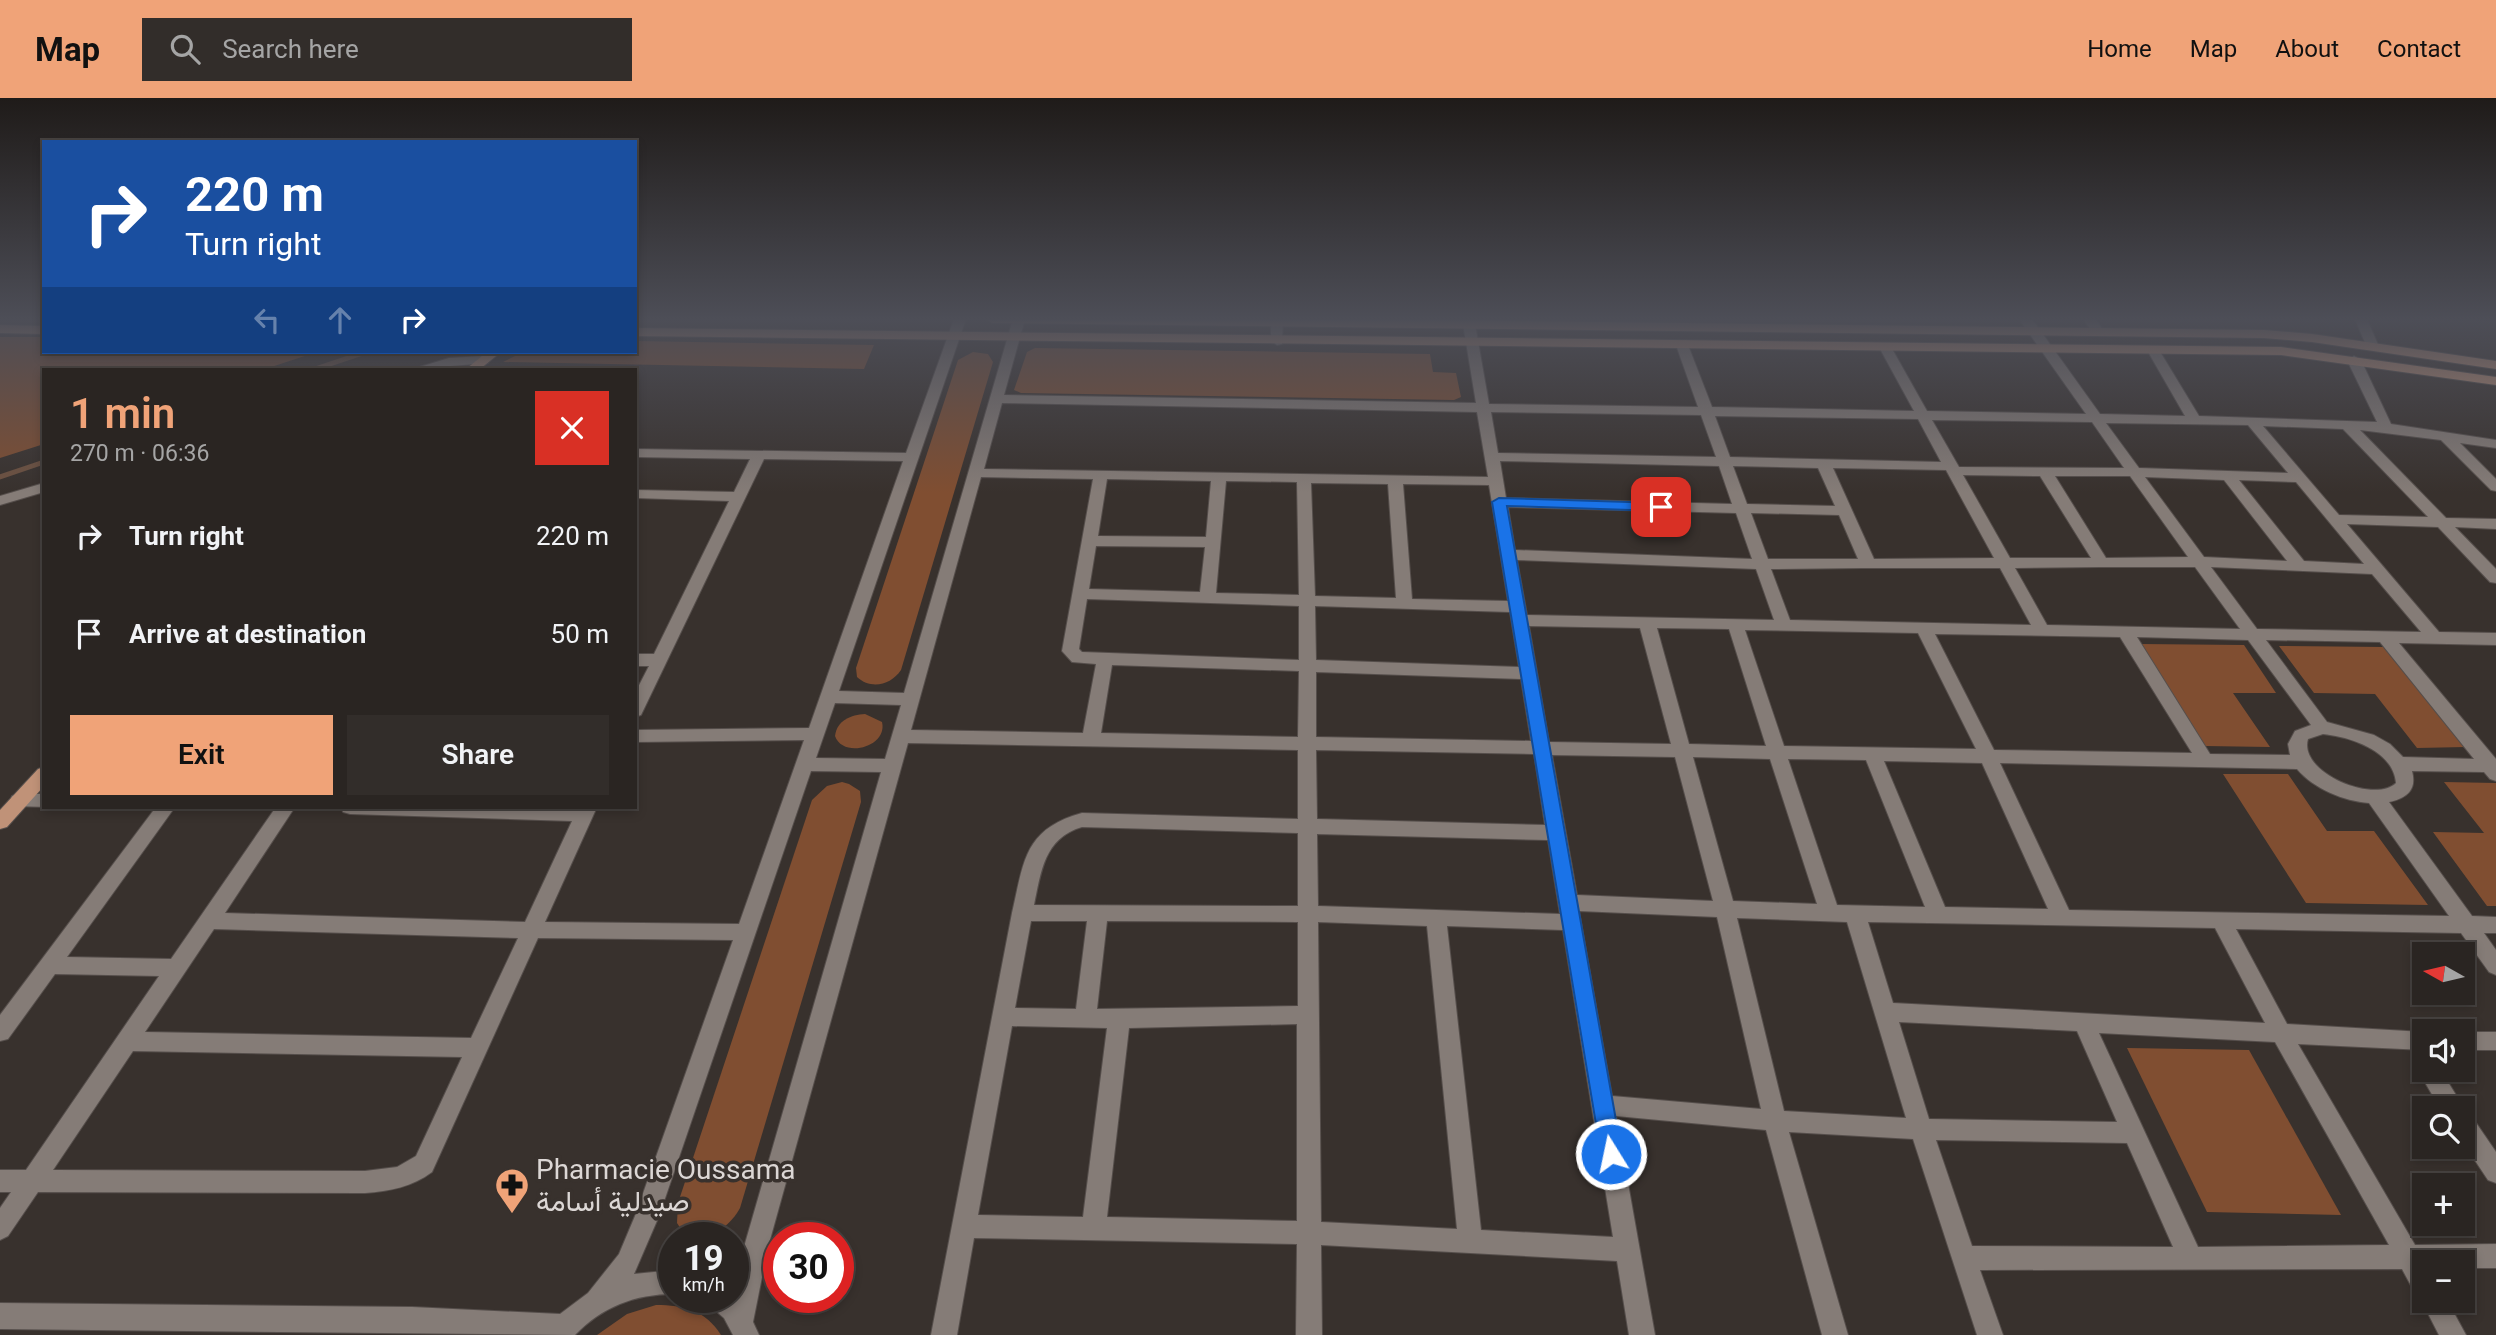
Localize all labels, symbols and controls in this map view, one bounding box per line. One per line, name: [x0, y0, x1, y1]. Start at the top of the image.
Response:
search box: [142, 18, 632, 81]
text: Map: [35, 30, 100, 69]
icon: search: [166, 30, 204, 68]
text: Search here: [222, 34, 359, 64]
text: Home: [2087, 35, 2152, 63]
text: Map: [2190, 35, 2237, 63]
text: About: [2275, 35, 2339, 63]
text: Contact: [2377, 35, 2461, 63]
text: 220 m: [185, 166, 324, 223]
icon: right: [70, 168, 161, 259]
text: Turn right: [185, 225, 321, 263]
icon: left: [248, 301, 286, 339]
icon: ahead: [321, 301, 359, 339]
icon: right: [394, 301, 432, 339]
text: 1 min: [70, 389, 175, 438]
button: close: [535, 391, 609, 465]
text: 270 m · 06:36: [70, 440, 209, 467]
pin: [1631, 477, 1691, 537]
icon: arrive: [1642, 488, 1680, 526]
icon: right: [70, 517, 108, 555]
text: Turn right: [129, 521, 244, 551]
text: 220 m: [536, 521, 609, 551]
icon: arrive: [70, 615, 108, 653]
text: Arrive at destination: [129, 619, 366, 649]
text: 50 m: [551, 619, 609, 649]
button: Exit: [70, 715, 333, 795]
button: Share: [347, 715, 609, 795]
north arrow: [2412, 942, 2474, 1004]
map controls: [2412, 942, 2475, 1313]
button: sound: [2412, 1019, 2475, 1082]
button: search: [2412, 1096, 2475, 1159]
position arrow: [1574, 1117, 1648, 1191]
place label: Pharmacie Oussama صيدلية أسامة: [536, 1153, 795, 1218]
pharmacy icon: Pharmacie Oussama صيدلية أسامة: [493, 1166, 531, 1215]
button: +: [2412, 1173, 2475, 1236]
speed limit sign: 30: [763, 1222, 854, 1313]
text: 19: [683, 1238, 724, 1279]
button: −: [2412, 1250, 2475, 1313]
text: km/h: [682, 1274, 725, 1295]

